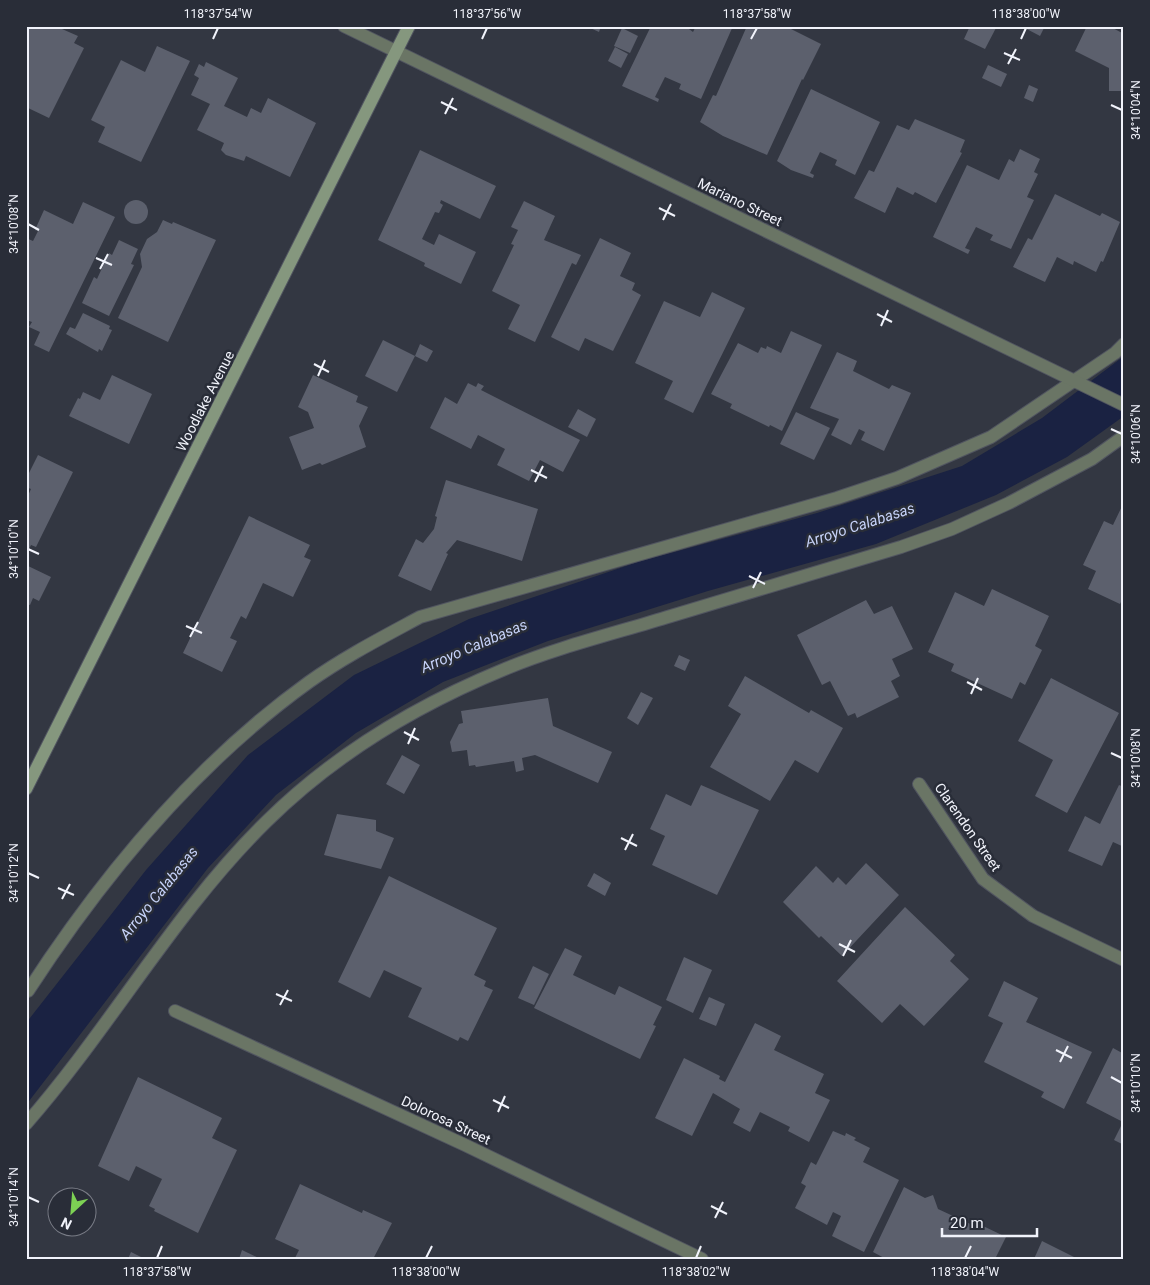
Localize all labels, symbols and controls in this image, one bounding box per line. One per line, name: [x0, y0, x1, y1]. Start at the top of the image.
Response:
text: 118°37'54"W: [184, 7, 252, 21]
text: 118°37'56"W: [453, 7, 521, 21]
text: 118°37'58"W: [723, 7, 791, 21]
text: 118°38'00"W: [992, 7, 1060, 21]
text: 34°10'04"N: [1129, 80, 1143, 140]
street label: Mariano Street: [695, 175, 785, 229]
text: 34°10'08"N: [7, 194, 21, 254]
street label: Woodlake Avenue: [173, 348, 237, 454]
text: 34°10'06"N: [1129, 404, 1143, 464]
water label: Arroyo Calabasas: [802, 499, 917, 551]
text: 34°10'10"N: [7, 519, 21, 579]
water label: Arroyo Calabasas: [417, 615, 530, 677]
text: 34°10'08"N: [1129, 728, 1143, 788]
street label: Clarendon Street: [932, 780, 1005, 874]
text: 34°10'12"N: [7, 843, 21, 903]
water label: Arroyo Calabasas: [115, 843, 202, 944]
text: 34°10'10"N: [1129, 1053, 1143, 1113]
street label: Dolorosa Street: [399, 1092, 493, 1148]
text: 34°10'14"N: [7, 1167, 21, 1227]
north arrow: [48, 1188, 98, 1238]
scale bar: [942, 1205, 1038, 1237]
text: N: [58, 1214, 74, 1233]
text: 20 m: [950, 1214, 984, 1232]
text: 118°37'58"W: [123, 1265, 191, 1279]
text: 118°38'00"W: [392, 1265, 460, 1279]
text: 118°38'02"W: [662, 1265, 730, 1279]
text: 118°38'04"W: [931, 1265, 999, 1279]

